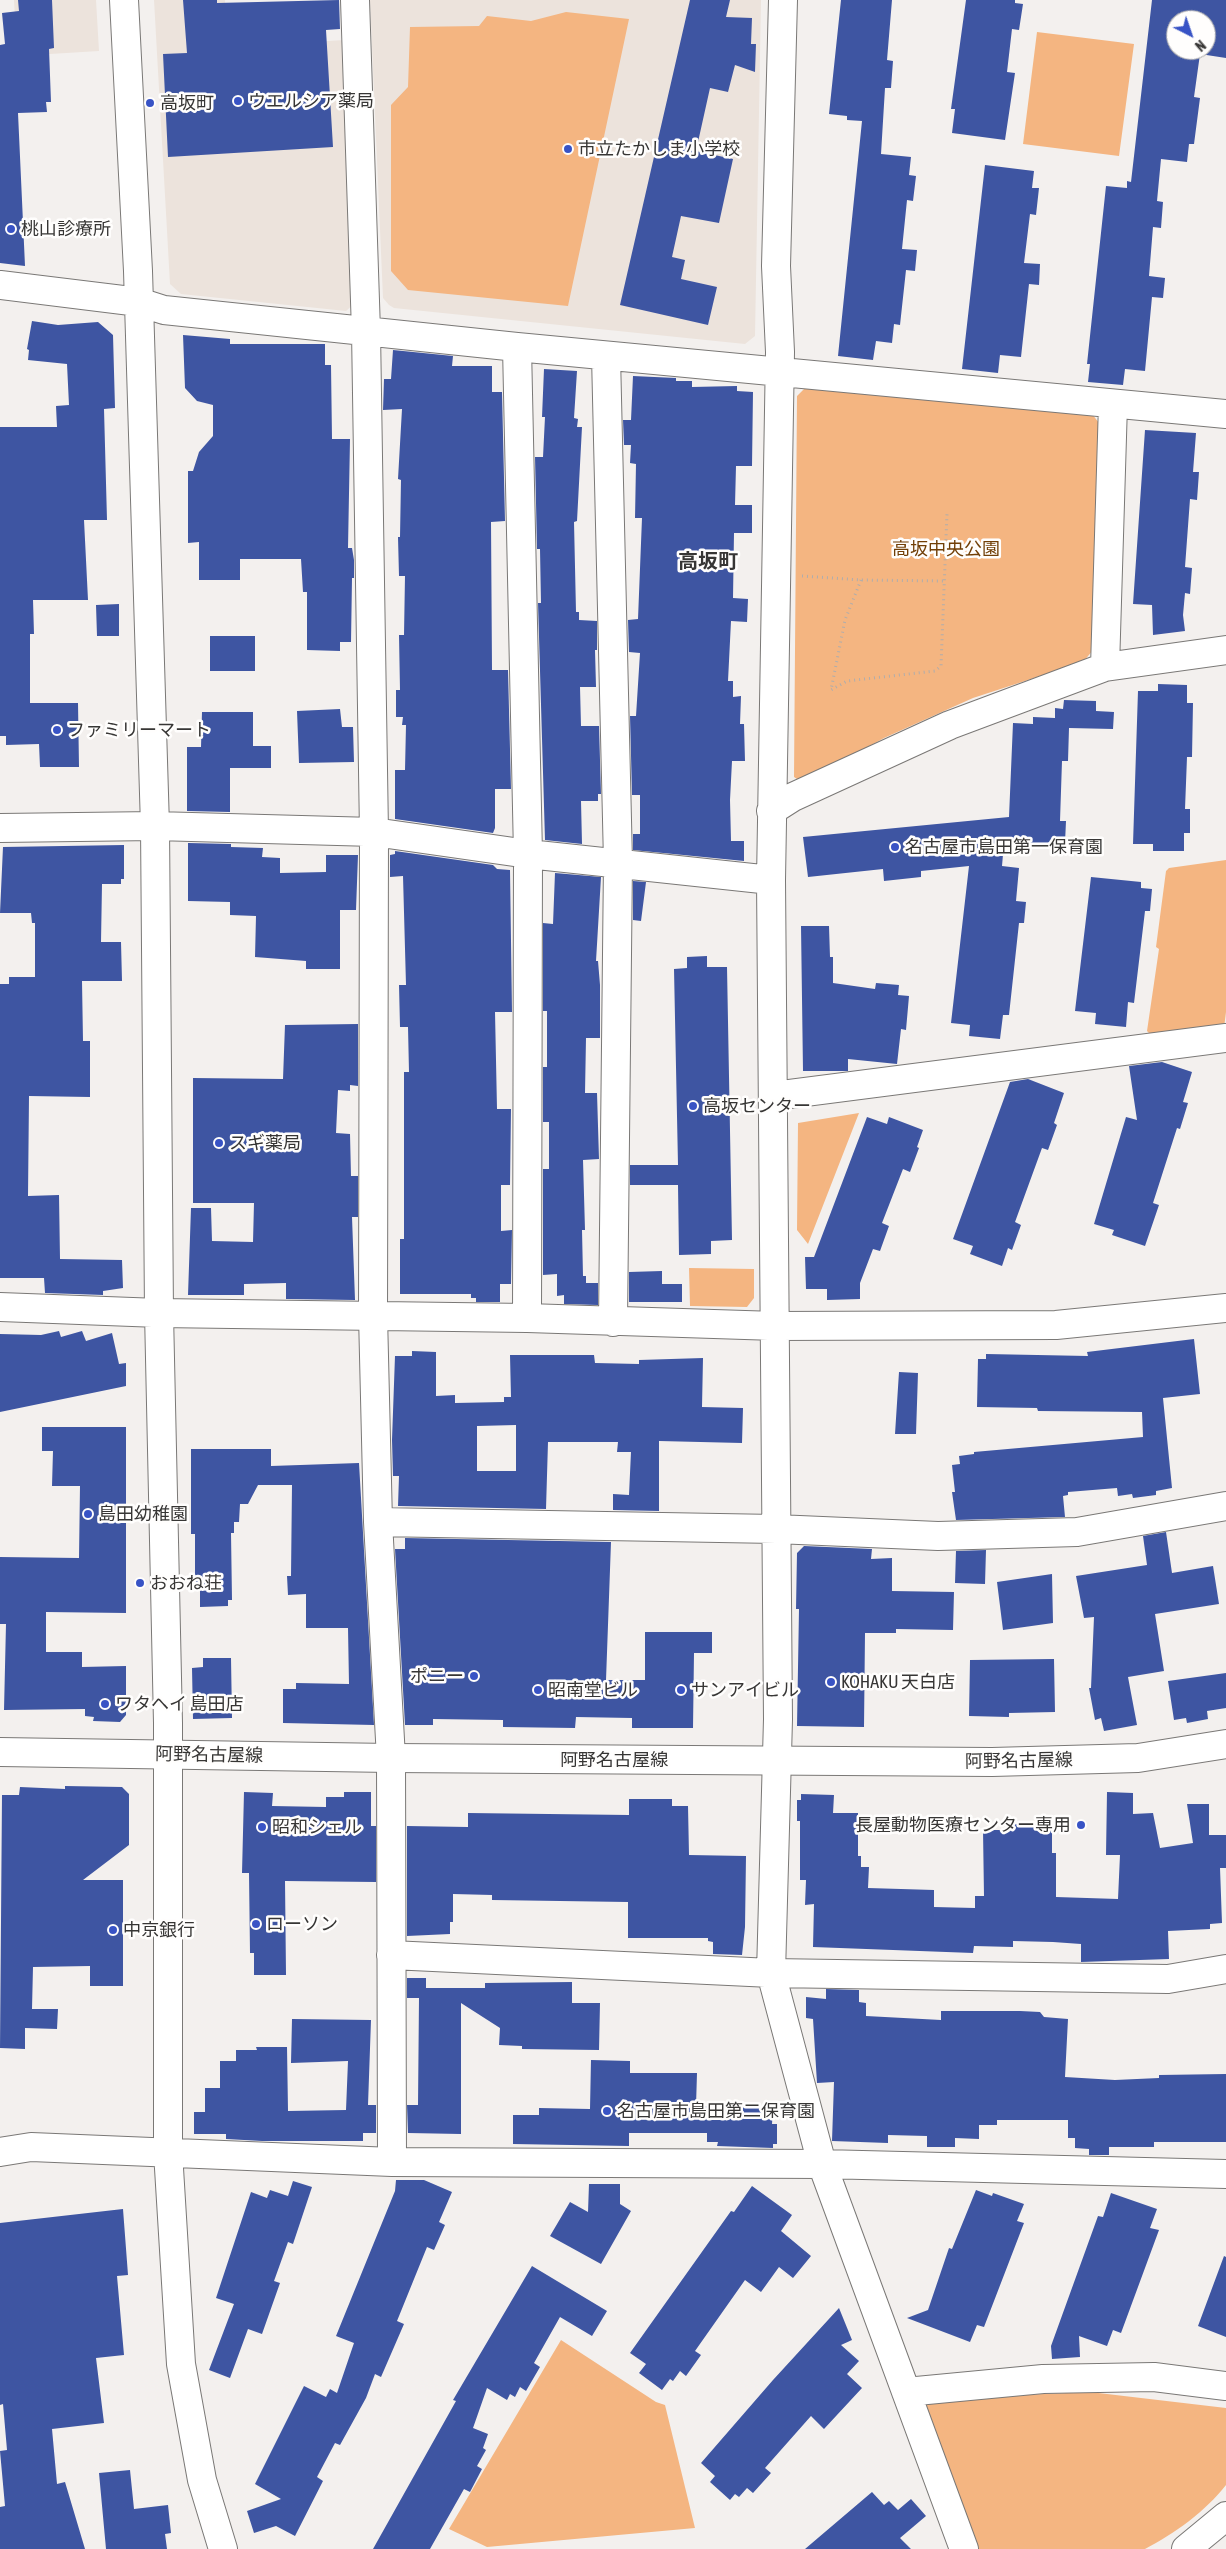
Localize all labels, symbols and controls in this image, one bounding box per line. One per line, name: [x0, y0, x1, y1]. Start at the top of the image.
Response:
north arrow: [1166, 10, 1216, 60]
text: N: [1192, 37, 1209, 54]
place label: ウエルシア薬局: [248, 90, 374, 112]
place label: 高坂町: [160, 92, 214, 114]
marker: ウエルシア薬局: [232, 95, 244, 107]
marker: 高坂町: [144, 97, 156, 109]
place label: 市立たかしま小学校: [578, 138, 740, 160]
marker: 市立たかしま小学校: [562, 143, 574, 155]
place label: 桃山診療所: [21, 218, 111, 240]
marker: 桃山診療所: [5, 223, 17, 235]
park label: 高坂中央公園: [892, 538, 1000, 560]
district label: 高坂町: [678, 550, 738, 574]
place label: ファミリーマート: [67, 719, 211, 741]
marker: ファミリーマート: [51, 724, 63, 736]
place label: 名古屋市島田第一保育園: [905, 836, 1103, 858]
marker: 名古屋市島田第一保育園: [889, 841, 901, 853]
place label: 高坂センター: [703, 1095, 811, 1117]
marker: 高坂センター: [687, 1100, 699, 1112]
place label: スギ薬局: [229, 1132, 301, 1154]
marker: スギ薬局: [213, 1137, 225, 1149]
place label: 島田幼稚園: [98, 1503, 188, 1525]
marker: 島田幼稚園: [82, 1508, 94, 1520]
place label: おおね荘: [150, 1572, 222, 1594]
marker: おおね荘: [134, 1577, 146, 1589]
place label: ポニー: [410, 1665, 464, 1687]
marker: ポニー: [468, 1670, 480, 1682]
place label: KOHAKU 天白店: [841, 1671, 955, 1693]
marker: KOHAKU 天白店: [825, 1676, 837, 1688]
place label: 昭南堂ビル: [548, 1679, 638, 1701]
place label: サンアイビル: [691, 1679, 799, 1701]
marker: 昭南堂ビル: [532, 1684, 544, 1696]
marker: サンアイビル: [675, 1684, 687, 1696]
place label: ワタヘイ 島田店: [115, 1693, 243, 1715]
marker: ワタヘイ 島田店: [99, 1698, 111, 1710]
street label: 阿野名古屋線: [155, 1743, 263, 1767]
street label: 阿野名古屋線: [560, 1749, 668, 1771]
street label: 阿野名古屋線: [965, 1749, 1073, 1773]
place label: 長屋動物医療センター専用: [855, 1814, 1071, 1836]
place label: 昭和シェル: [272, 1816, 362, 1838]
marker: 長屋動物医療センター専用: [1075, 1819, 1087, 1831]
marker: 昭和シェル: [256, 1821, 268, 1833]
place label: ローソン: [266, 1913, 338, 1935]
marker: ローソン: [250, 1918, 262, 1930]
place label: 中京銀行: [123, 1919, 195, 1941]
marker: 中京銀行: [107, 1924, 119, 1936]
place label: 名古屋市島田第二保育園: [617, 2100, 815, 2122]
marker: 名古屋市島田第二保育園: [601, 2105, 613, 2117]

